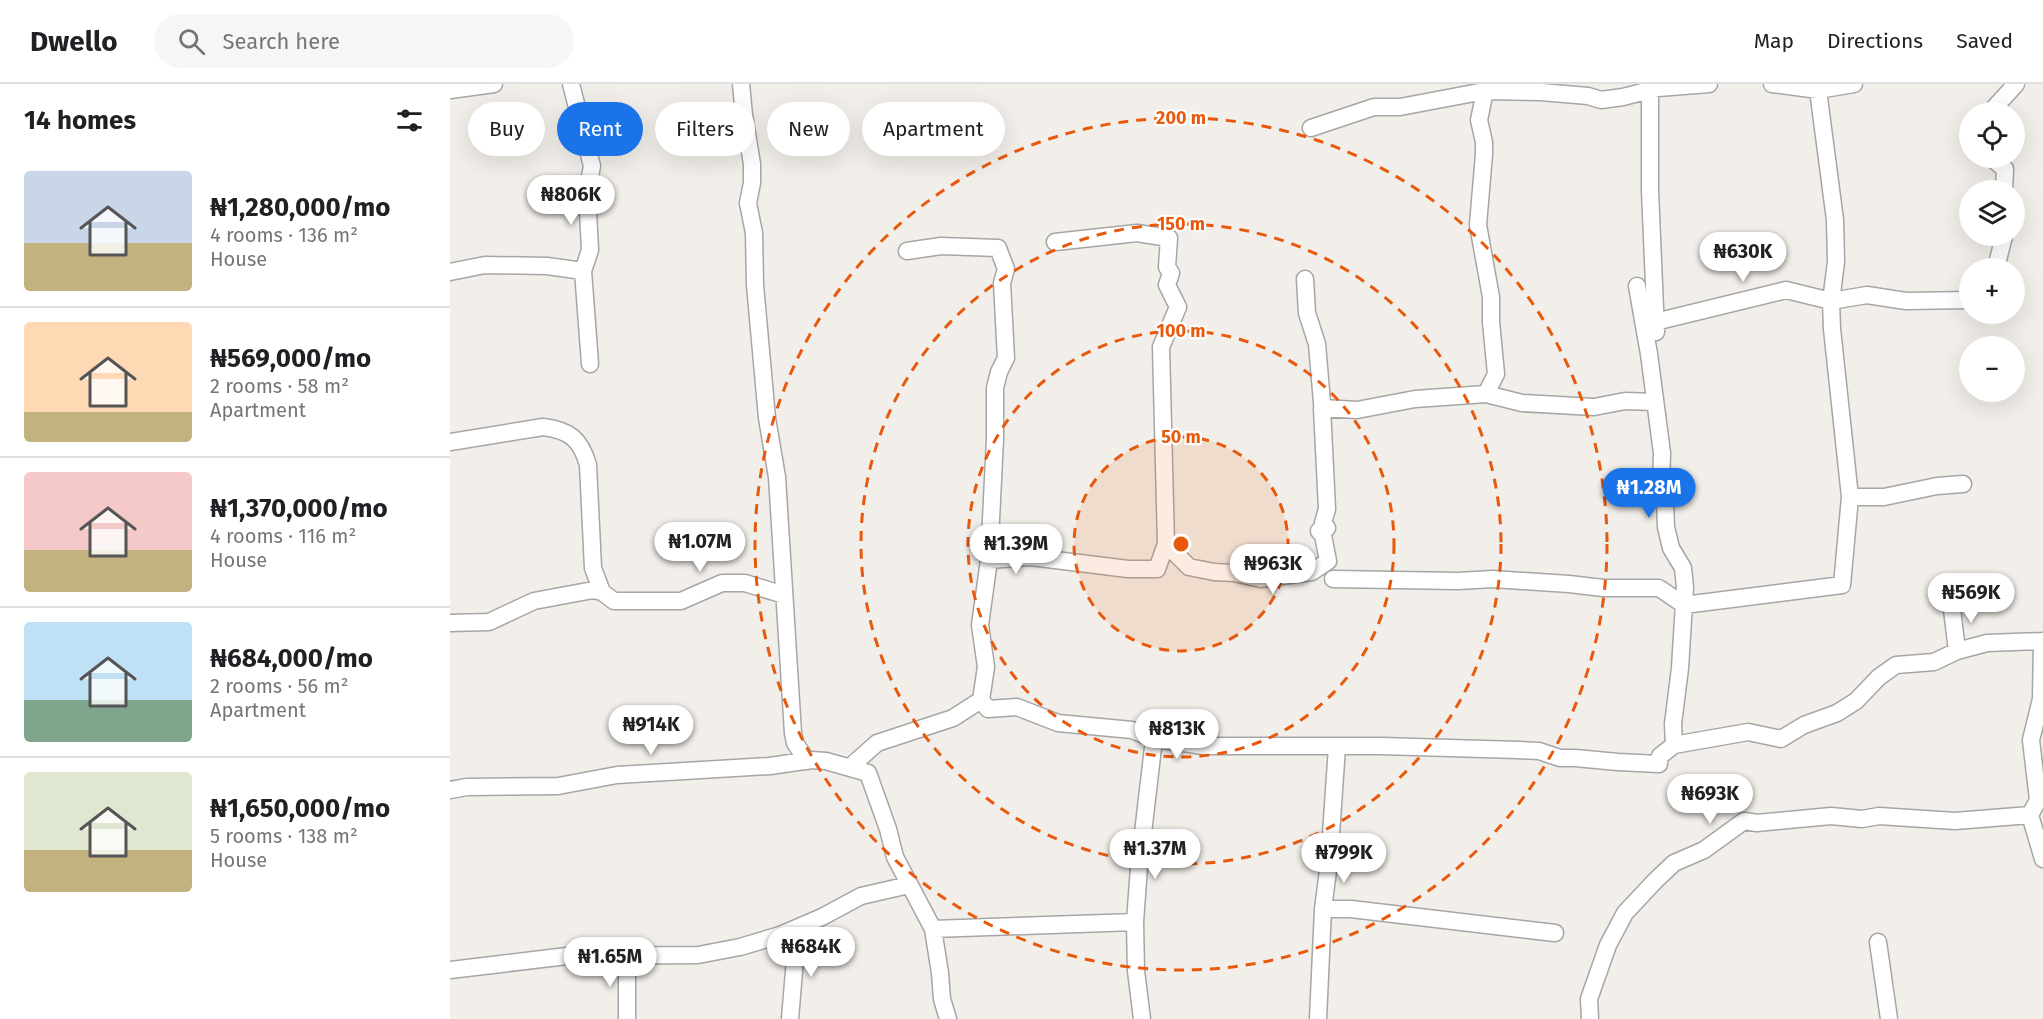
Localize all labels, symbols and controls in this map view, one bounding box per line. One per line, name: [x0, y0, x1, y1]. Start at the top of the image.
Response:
search box: [154, 14, 574, 68]
text: Dwello: [30, 25, 118, 58]
icon: search: [175, 25, 208, 58]
text: Search here: [223, 28, 340, 55]
text: Map: [1754, 28, 1794, 54]
text: Directions: [1827, 28, 1923, 54]
text: Saved: [1956, 28, 2013, 54]
chip: Buy: [468, 102, 545, 156]
chip: Rent: [557, 102, 643, 156]
chip: Filters: [655, 102, 755, 156]
chip: New: [767, 102, 850, 156]
chip: Apartment: [862, 102, 1005, 156]
map controls: [1959, 102, 2025, 402]
button: locate: [1959, 102, 2025, 168]
icon: filters: [393, 104, 426, 137]
text: 14 homes: [24, 105, 136, 136]
text: 200 m: [1156, 107, 1206, 129]
pin: ₦806K: [529, 175, 613, 226]
button: layers: [1959, 180, 2025, 246]
text: ₦806K: [541, 182, 601, 206]
text: ₦1,280,000/mo: [210, 192, 391, 223]
icon: home: [72, 195, 144, 267]
text: 150 m: [1157, 213, 1205, 235]
text: 4 rooms · 136 m²: [210, 223, 358, 247]
pin: ₦630K: [1701, 232, 1785, 283]
text: ₦630K: [1714, 239, 1772, 263]
text: House: [210, 247, 267, 271]
button: +: [1959, 258, 2025, 324]
text: 100 m: [1157, 320, 1205, 342]
button: −: [1959, 336, 2025, 402]
text: ₦569,000/mo: [210, 343, 371, 374]
icon: home: [72, 346, 144, 418]
text: 2 rooms · 58 m²: [210, 374, 349, 398]
text: Apartment: [210, 398, 306, 422]
text: 50 m: [1161, 426, 1201, 448]
pin: ₦1.28M: [1600, 468, 1698, 519]
text: ₦1.28M: [1617, 475, 1681, 499]
text: ₦1,370,000/mo: [210, 493, 388, 524]
icon: home: [72, 496, 144, 568]
pin: ₦1.07M: [651, 522, 749, 573]
text: 4 rooms · 116 m²: [210, 524, 356, 548]
pin: ₦1.39M: [967, 524, 1065, 575]
text: ₦1.07M: [668, 529, 732, 553]
text: ₦1.39M: [984, 531, 1048, 555]
centre of rings: [1171, 534, 1191, 554]
pin: ₦963K: [1231, 544, 1315, 595]
text: House: [210, 548, 267, 572]
text: ₦963K: [1244, 551, 1302, 575]
pin: ₦569K: [1929, 573, 2013, 624]
text: ₦569K: [1942, 580, 2000, 604]
text: ₦684,000/mo: [210, 643, 373, 674]
icon: home: [72, 646, 144, 718]
text: 2 rooms · 56 m²: [210, 674, 349, 698]
text: Apartment: [210, 698, 306, 722]
pin: ₦914K: [609, 705, 693, 756]
pin: ₦813K: [1135, 709, 1219, 760]
text: ₦914K: [622, 712, 680, 736]
text: ₦813K: [1149, 716, 1205, 740]
pin: ₦693K: [1668, 774, 1752, 825]
text: ₦693K: [1681, 781, 1739, 805]
text: ₦1,650,000/mo: [210, 793, 390, 824]
icon: home: [72, 796, 144, 868]
text: 5 rooms · 138 m²: [210, 824, 358, 848]
pin: ₦1.37M: [1106, 829, 1204, 880]
pin: ₦799K: [1302, 833, 1386, 884]
text: ₦1.37M: [1124, 836, 1186, 860]
text: ₦799K: [1315, 840, 1373, 864]
text: House: [210, 848, 267, 872]
pin: ₦684K: [769, 927, 853, 978]
text: ₦684K: [781, 934, 841, 958]
pin: ₦1.65M: [561, 937, 659, 988]
text: ₦1.65M: [578, 944, 642, 968]

